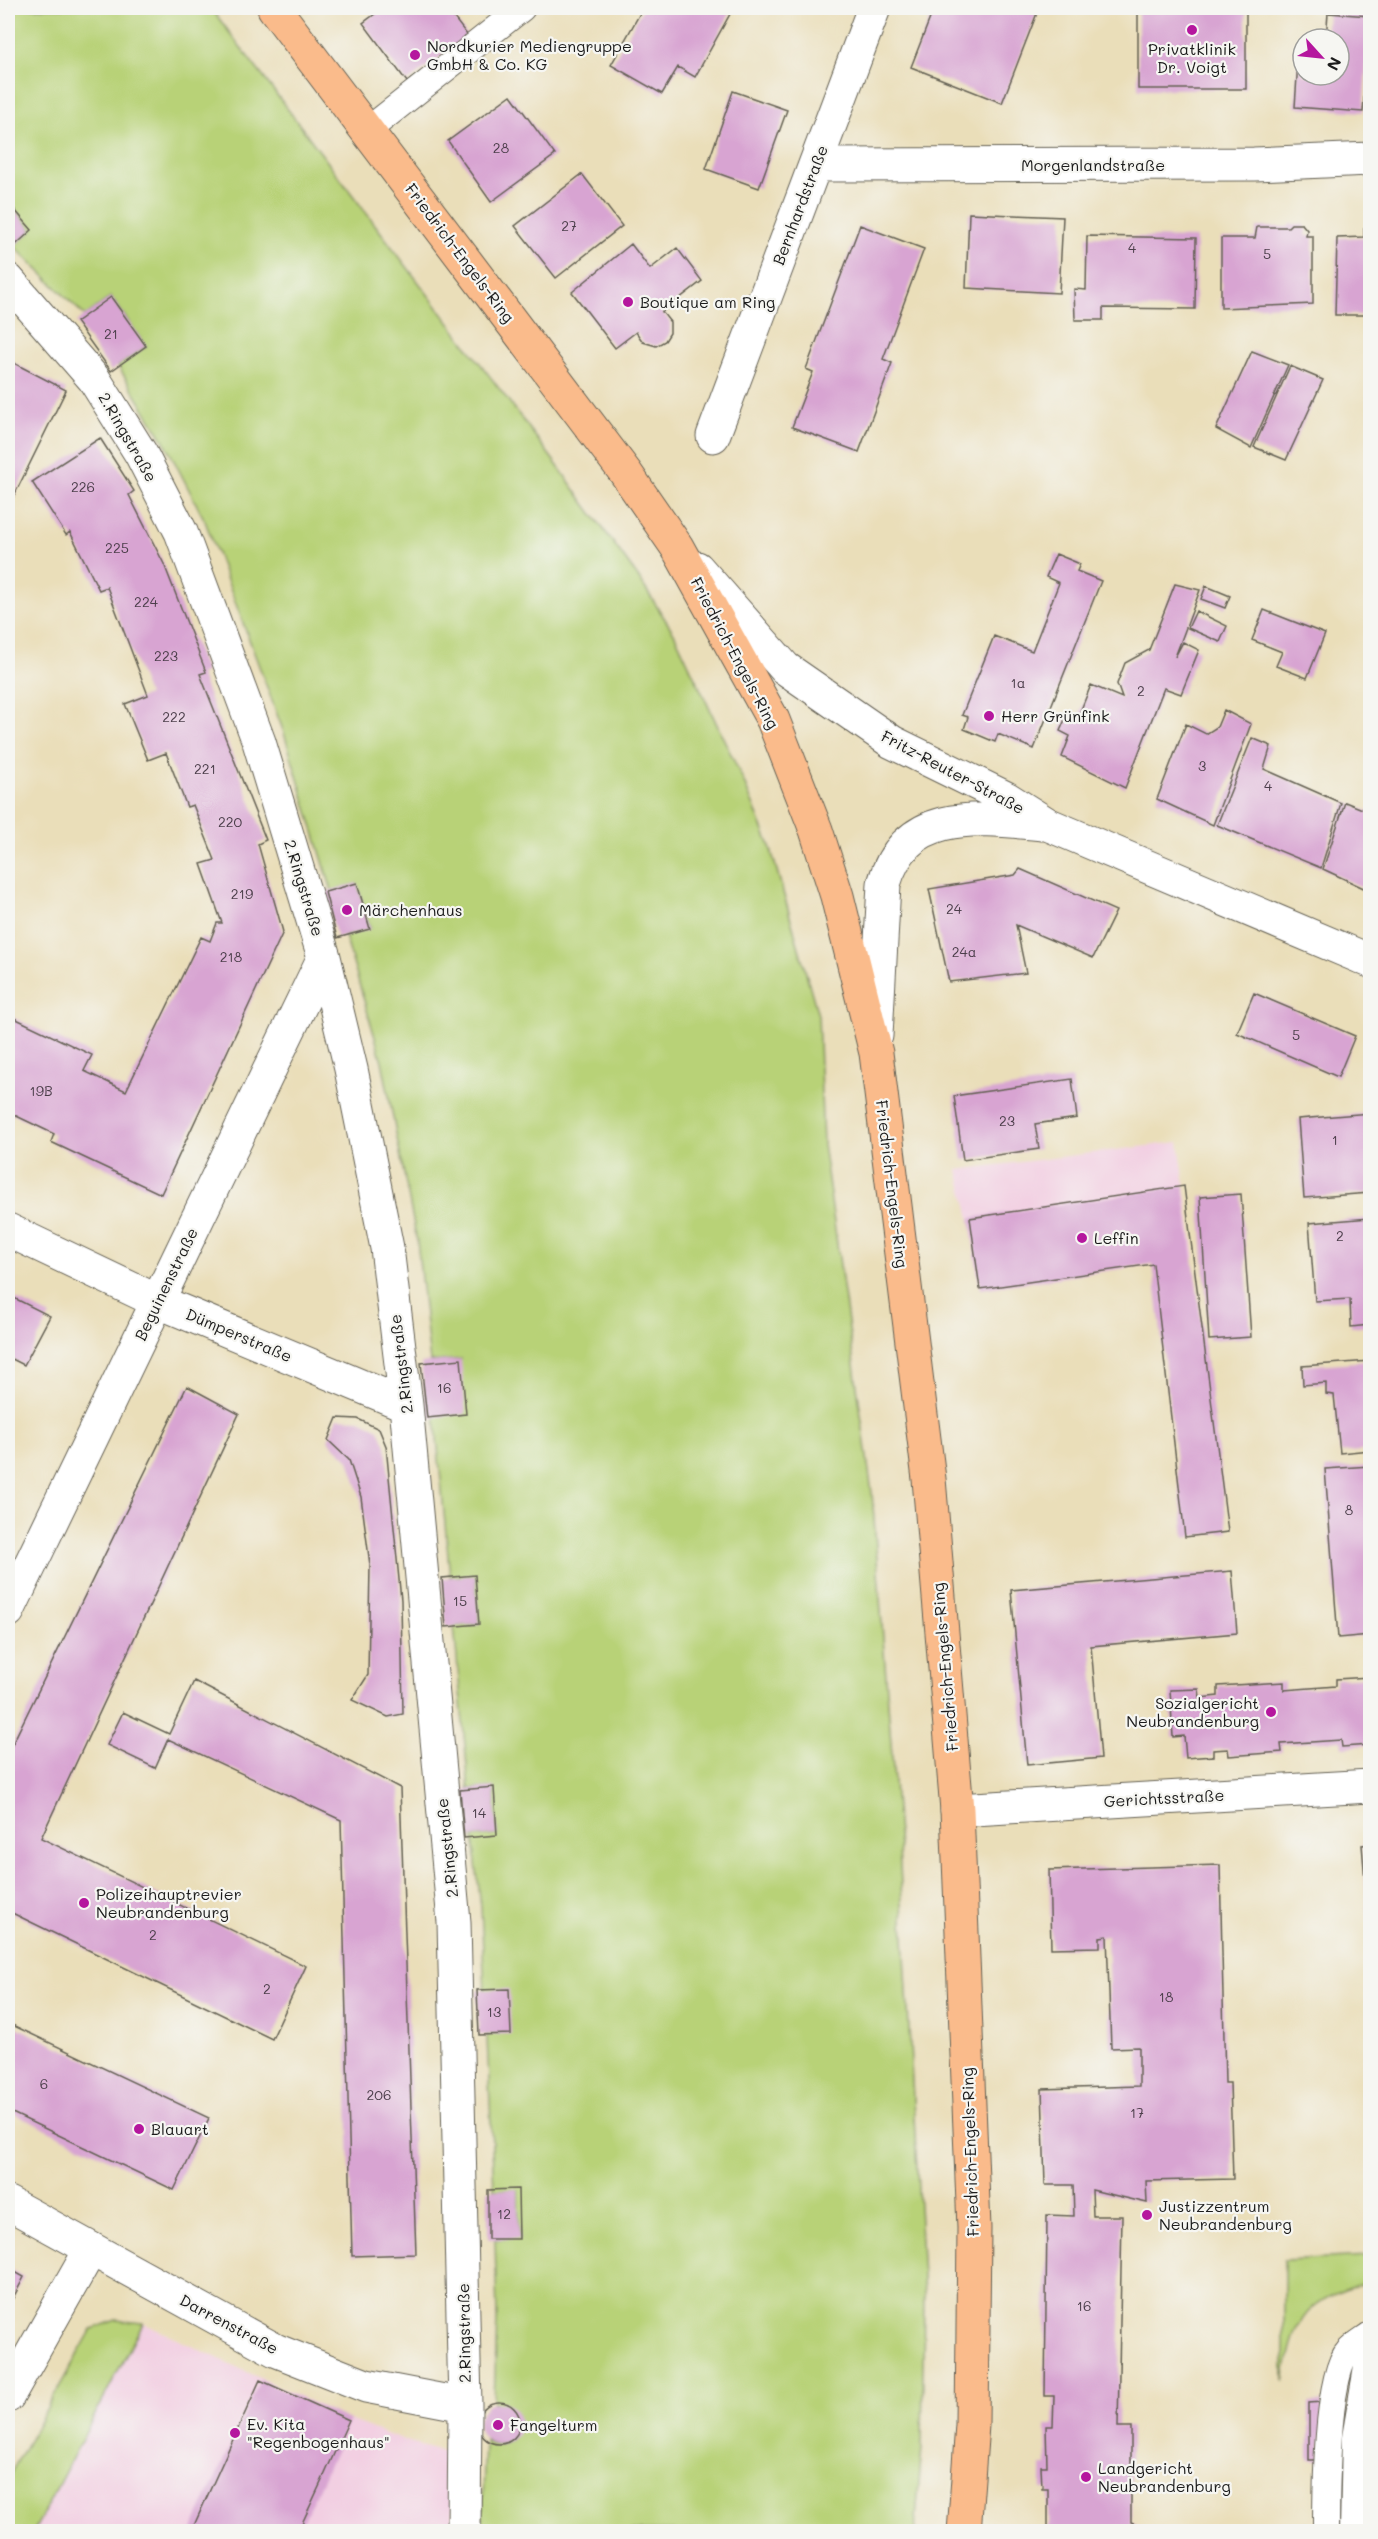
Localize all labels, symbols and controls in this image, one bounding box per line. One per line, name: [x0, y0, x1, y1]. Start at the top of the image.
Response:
marker: Privatklinik Dr. Voigt: [1185, 23, 1199, 37]
north arrow: [1291, 27, 1351, 87]
place label: Nordkurier Mediengruppe GmbH & Co. KG: [427, 35, 632, 74]
place label: Privatklinik Dr. Voigt: [1148, 38, 1236, 77]
marker: Nordkurier Mediengruppe GmbH & Co. KG: [408, 48, 422, 62]
text: N: [1323, 54, 1347, 74]
house number: 28: [493, 138, 509, 157]
street label: Bernhardstraße: [767, 142, 832, 268]
street label: Morgenlandstraße: [1021, 154, 1165, 175]
street label: Friedrich-Engels-Ring: [401, 179, 520, 327]
house number: 27: [561, 216, 577, 235]
house number: 4: [1128, 238, 1137, 257]
house number: 5: [1263, 244, 1271, 263]
place label: Boutique am Ring: [640, 291, 775, 312]
marker: Boutique am Ring: [621, 295, 635, 309]
house number: 21: [104, 324, 118, 343]
street label: 2.Ringstraße: [94, 388, 162, 485]
house number: 226: [71, 477, 95, 496]
house number: 225: [105, 538, 129, 557]
street label: Friedrich-Engels-Ring: [686, 573, 784, 732]
house number: 224: [134, 592, 159, 611]
house number: 223: [154, 646, 178, 665]
house number: 1a: [1011, 673, 1025, 692]
house number: 2: [1137, 681, 1145, 700]
place label: Herr Grünfink: [1001, 705, 1109, 726]
house number: 222: [162, 707, 186, 726]
marker: Herr Grünfink: [982, 709, 996, 723]
street label: Fritz-Reuter-Straße: [878, 725, 1028, 818]
house number: 3: [1198, 756, 1206, 775]
house number: 221: [194, 759, 216, 778]
house number: 4: [1264, 776, 1273, 795]
house number: 220: [218, 812, 242, 831]
street label: 2.Ringstraße: [280, 837, 329, 939]
house number: 219: [231, 884, 253, 903]
place label: Märchenhaus: [359, 899, 462, 920]
house number: 24: [946, 899, 963, 918]
marker: Märchenhaus: [340, 903, 354, 917]
house number: 24a: [952, 942, 976, 961]
house number: 218: [220, 947, 242, 966]
house number: 5: [1292, 1025, 1300, 1044]
house number: 19B: [29, 1081, 53, 1100]
street label: Friedrich-Engels-Ring: [872, 1099, 913, 1269]
house number: 23: [999, 1111, 1015, 1130]
house number: 1: [1332, 1130, 1338, 1149]
street label: Beguinenstraße: [129, 1224, 202, 1344]
house number: 2: [1336, 1226, 1344, 1245]
place label: Leffin: [1094, 1227, 1139, 1248]
marker: Leffin: [1075, 1231, 1089, 1245]
street label: Dümperstraße: [183, 1303, 295, 1366]
street label: 2.Ringstraße: [384, 1313, 417, 1415]
house number: 16: [437, 1378, 451, 1397]
house number: 8: [1345, 1500, 1353, 1519]
street label: Friedrich-Engels-Ring: [927, 1582, 962, 1752]
house number: 15: [453, 1591, 467, 1610]
place label: Sozialgericht Neubrandenburg: [1126, 1692, 1259, 1731]
marker: Sozialgericht Neubrandenburg: [1264, 1705, 1278, 1719]
street label: Gerichtsstraße: [1103, 1784, 1225, 1811]
street label: 2.Ringstraße: [431, 1797, 462, 1899]
house number: 14: [472, 1803, 487, 1822]
place label: Polizeihauptrevier Neubrandenburg: [96, 1883, 242, 1922]
marker: Polizeihauptrevier Neubrandenburg: [77, 1896, 91, 1910]
house number: 2: [149, 1925, 157, 1944]
house number: 2: [263, 1979, 271, 1998]
house number: 18: [1159, 1987, 1173, 2006]
house number: 13: [487, 2002, 501, 2021]
street label: Friedrich-Engels-Ring: [956, 2067, 983, 2237]
house number: 6: [40, 2074, 48, 2093]
house number: 206: [367, 2085, 391, 2104]
house number: 17: [1130, 2103, 1144, 2122]
place label: Blauart: [151, 2118, 209, 2139]
marker: Blauart: [132, 2122, 146, 2136]
place label: Justizzentrum Neubrandenburg: [1159, 2195, 1292, 2234]
house number: 12: [497, 2204, 511, 2223]
marker: Justizzentrum Neubrandenburg: [1140, 2208, 1154, 2222]
street label: 2.Ringstraße: [452, 2283, 475, 2383]
street label: Darrenstraße: [176, 2289, 282, 2358]
house number: 16: [1077, 2296, 1091, 2315]
place label: Ev. Kita "Regenbogenhaus": [247, 2413, 390, 2452]
place label: Fangelturm: [510, 2414, 598, 2435]
marker: Fangelturm: [491, 2418, 505, 2432]
marker: Ev. Kita "Regenbogenhaus": [228, 2426, 242, 2440]
place label: Landgericht Neubrandenburg: [1098, 2457, 1231, 2496]
marker: Landgericht Neubrandenburg: [1079, 2470, 1093, 2484]

